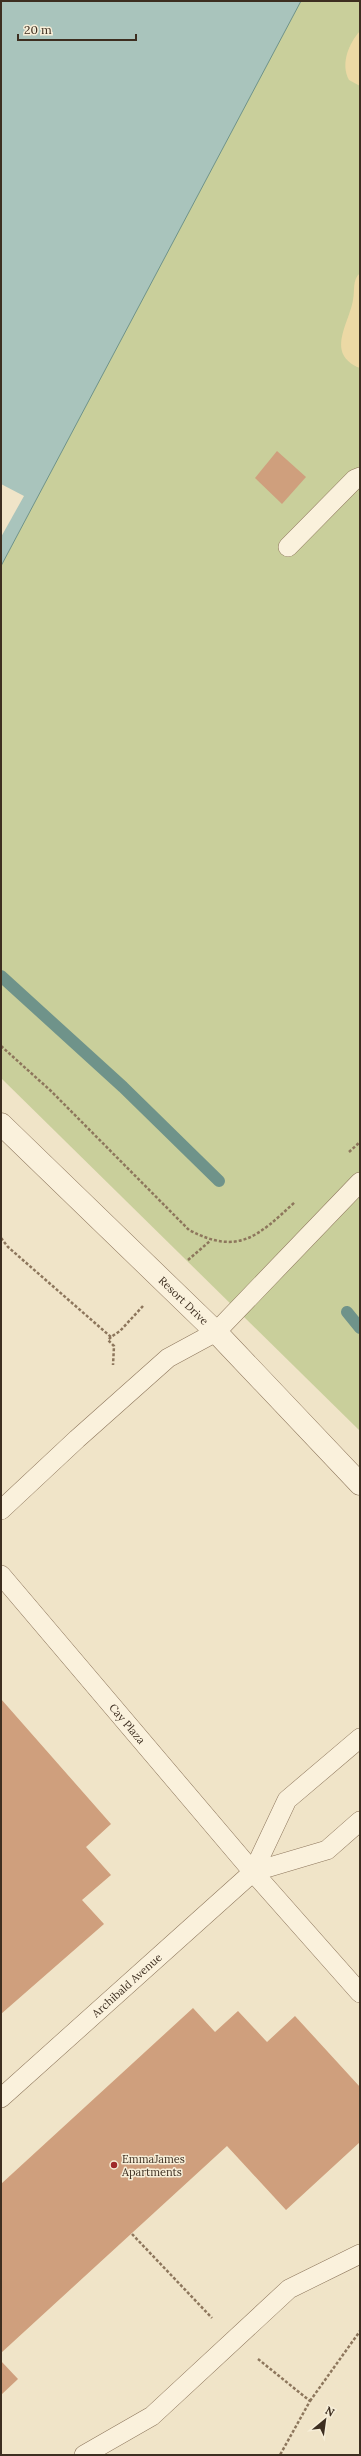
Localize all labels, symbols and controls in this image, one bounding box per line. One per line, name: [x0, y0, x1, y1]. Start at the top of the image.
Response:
scale bar: [18, 16, 136, 42]
text: 20 m: [24, 22, 52, 37]
street label: Resort Drive: [156, 1273, 211, 1328]
street label: Cay Plaza: [106, 1701, 148, 1747]
street label: Archibald Avenue: [88, 1950, 165, 2021]
place label: EmmaJames Apartments: [121, 2152, 185, 2179]
marker: EmmaJames Apartments: [109, 2160, 119, 2170]
north arrow: [305, 2400, 345, 2440]
text: N: [323, 2403, 337, 2420]

